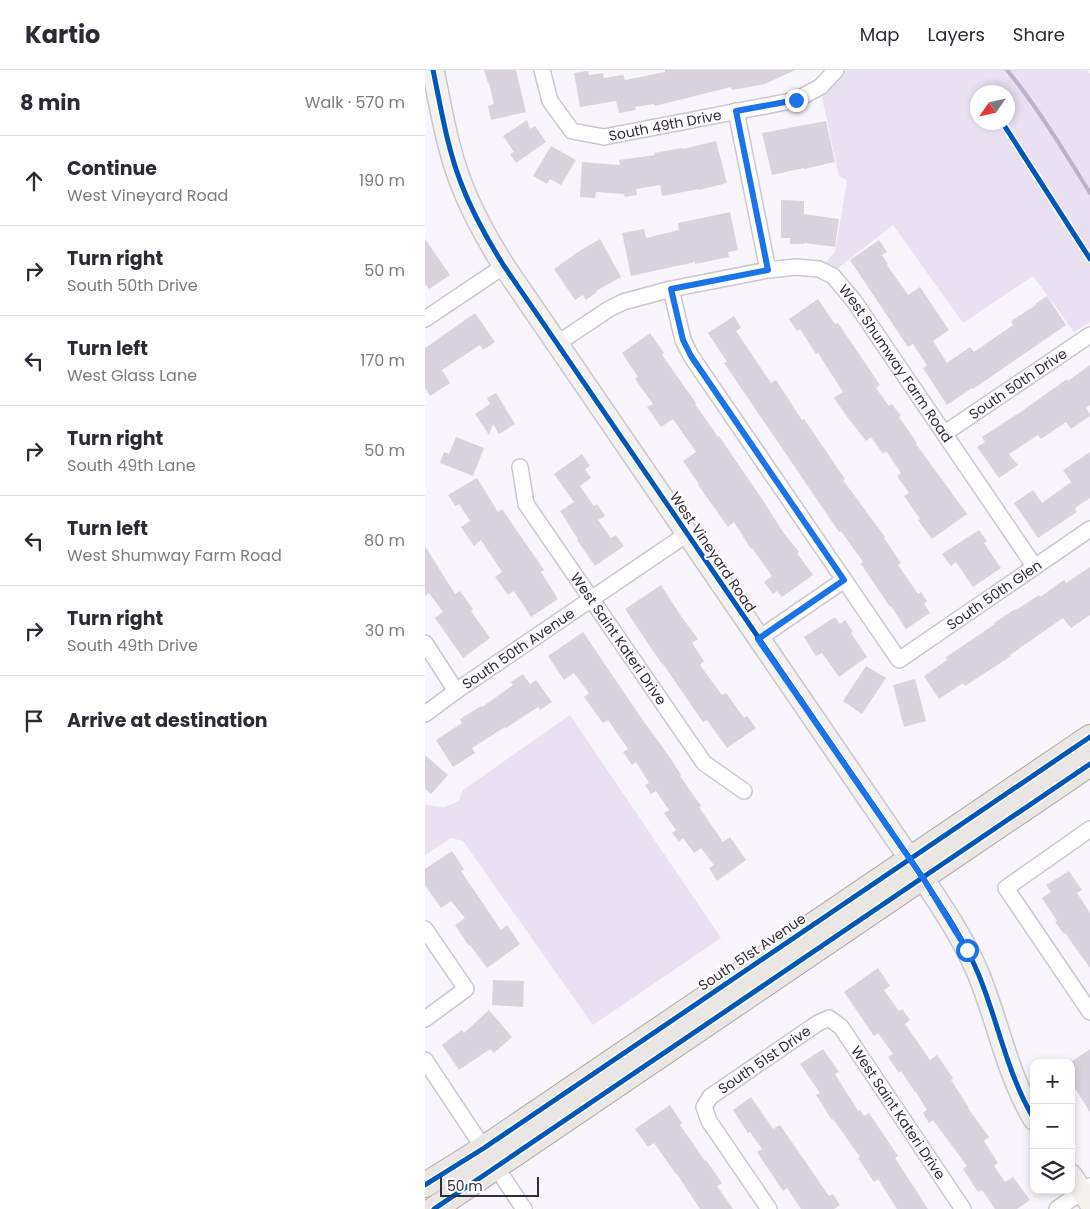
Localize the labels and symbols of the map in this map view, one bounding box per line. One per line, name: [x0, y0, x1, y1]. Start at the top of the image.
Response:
north arrow: [970, 85, 1015, 130]
route end: [785, 89, 808, 112]
street label: South 49th Drive: [607, 105, 724, 146]
street label: West Shumway Farm Road: [834, 280, 957, 446]
street label: South 50th Drive: [965, 343, 1071, 424]
street label: West Vineyard Road: [665, 488, 761, 616]
street label: South 50th Glen: [943, 555, 1046, 635]
street label: West Saint Kateri Drive: [566, 569, 671, 709]
street label: South 50th Avenue: [458, 603, 579, 694]
street label: South 51st Avenue: [694, 908, 810, 995]
route start: [956, 939, 979, 962]
street label: South 51st Drive: [714, 1021, 815, 1099]
street label: West Saint Kateri Drive: [846, 1042, 950, 1183]
scale bar: [440, 1174, 539, 1197]

